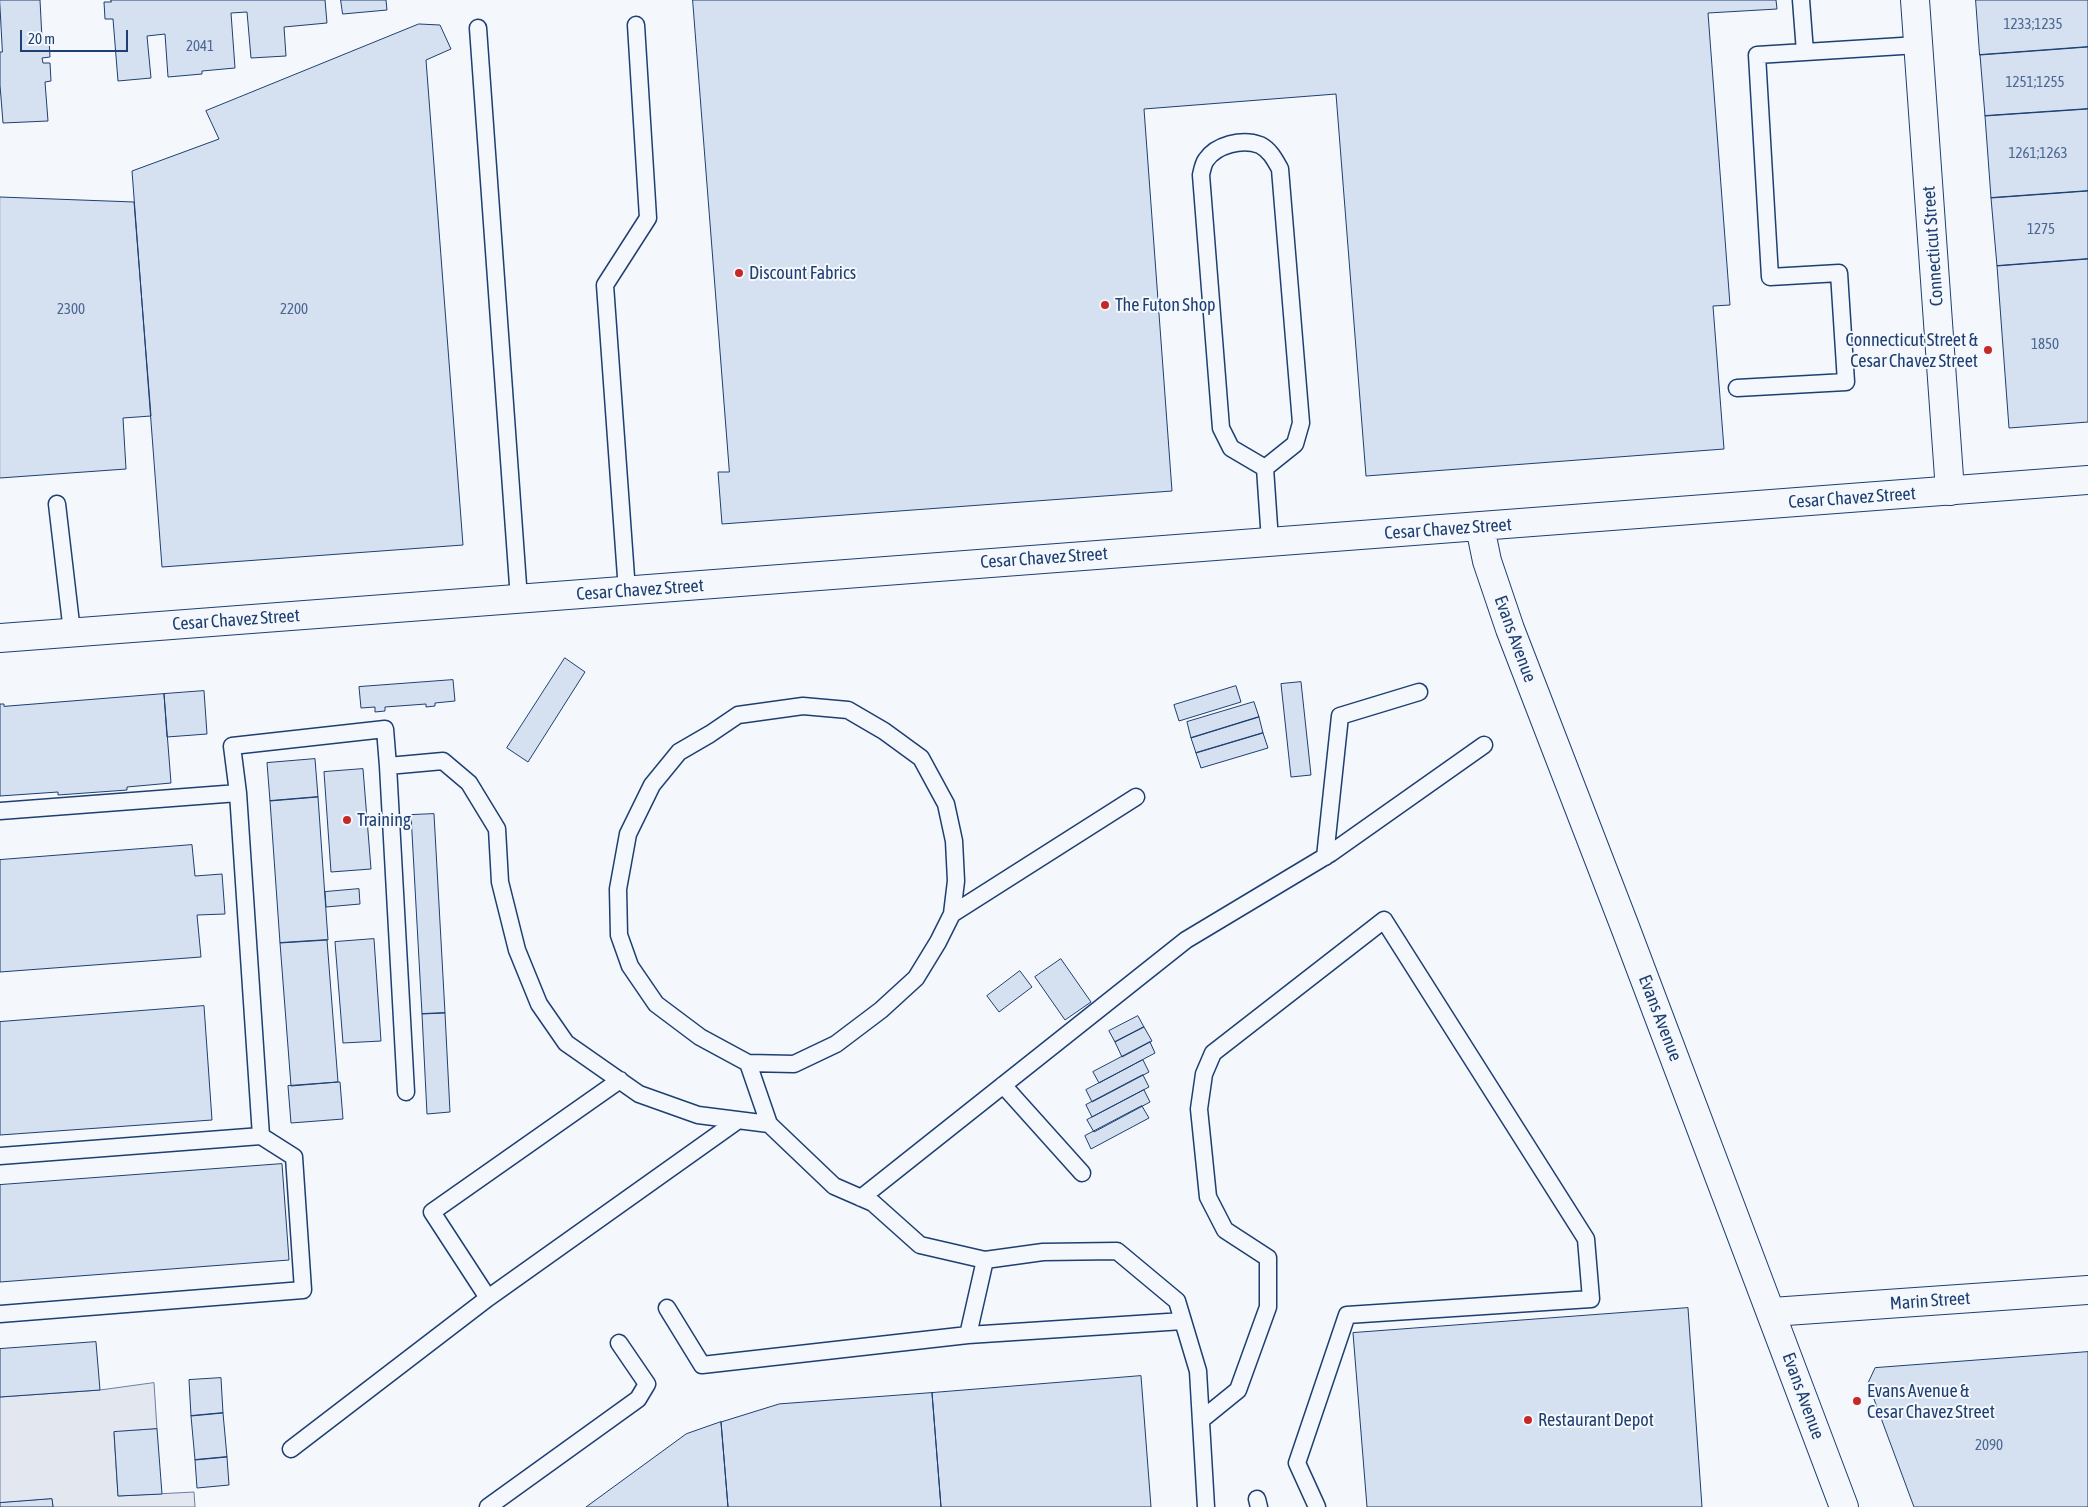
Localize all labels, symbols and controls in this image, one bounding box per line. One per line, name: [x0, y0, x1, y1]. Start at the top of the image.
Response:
house number: 1233;1235: [2003, 15, 2063, 33]
scale bar: [22, 20, 130, 52]
text: 20 m: [28, 30, 55, 47]
house number: 2041: [186, 37, 214, 55]
house number: 1251;1255: [2005, 73, 2065, 91]
house number: 1261;1263: [2008, 144, 2068, 162]
street label: Connecticut Street: [1918, 185, 1948, 307]
house number: 1275: [2027, 220, 2055, 238]
place label: Discount Fabrics: [749, 262, 856, 284]
marker: Discount Fabrics: [733, 267, 745, 279]
place label: The Futon Shop: [1115, 294, 1216, 316]
marker: The Futon Shop: [1099, 299, 1111, 311]
house number: 2300: [57, 300, 85, 318]
house number: 2200: [280, 300, 308, 318]
place label: Connecticut Street & Cesar Chavez Street: [1846, 329, 1978, 372]
house number: 1850: [2031, 335, 2059, 353]
marker: Connecticut Street & Cesar Chavez Street: [1982, 344, 1994, 356]
street label: Cesar Chavez Street: [1787, 483, 1917, 513]
street label: Cesar Chavez Street: [1383, 514, 1513, 544]
street label: Cesar Chavez Street: [979, 543, 1109, 573]
street label: Cesar Chavez Street: [575, 575, 705, 605]
street label: Evans Avenue: [1489, 593, 1541, 685]
street label: Cesar Chavez Street: [171, 605, 301, 635]
place label: Training: [357, 809, 411, 831]
marker: Training: [341, 814, 353, 826]
street label: Evans Avenue: [1634, 972, 1686, 1064]
street label: Marin Street: [1889, 1287, 1971, 1315]
street label: Evans Avenue: [1777, 1350, 1829, 1442]
place label: Evans Avenue & Cesar Chavez Street: [1867, 1380, 1995, 1422]
marker: Evans Avenue & Cesar Chavez Street: [1851, 1395, 1863, 1407]
place label: Restaurant Depot: [1538, 1409, 1654, 1431]
marker: Restaurant Depot: [1522, 1414, 1534, 1426]
house number: 2090: [1975, 1436, 2003, 1454]

